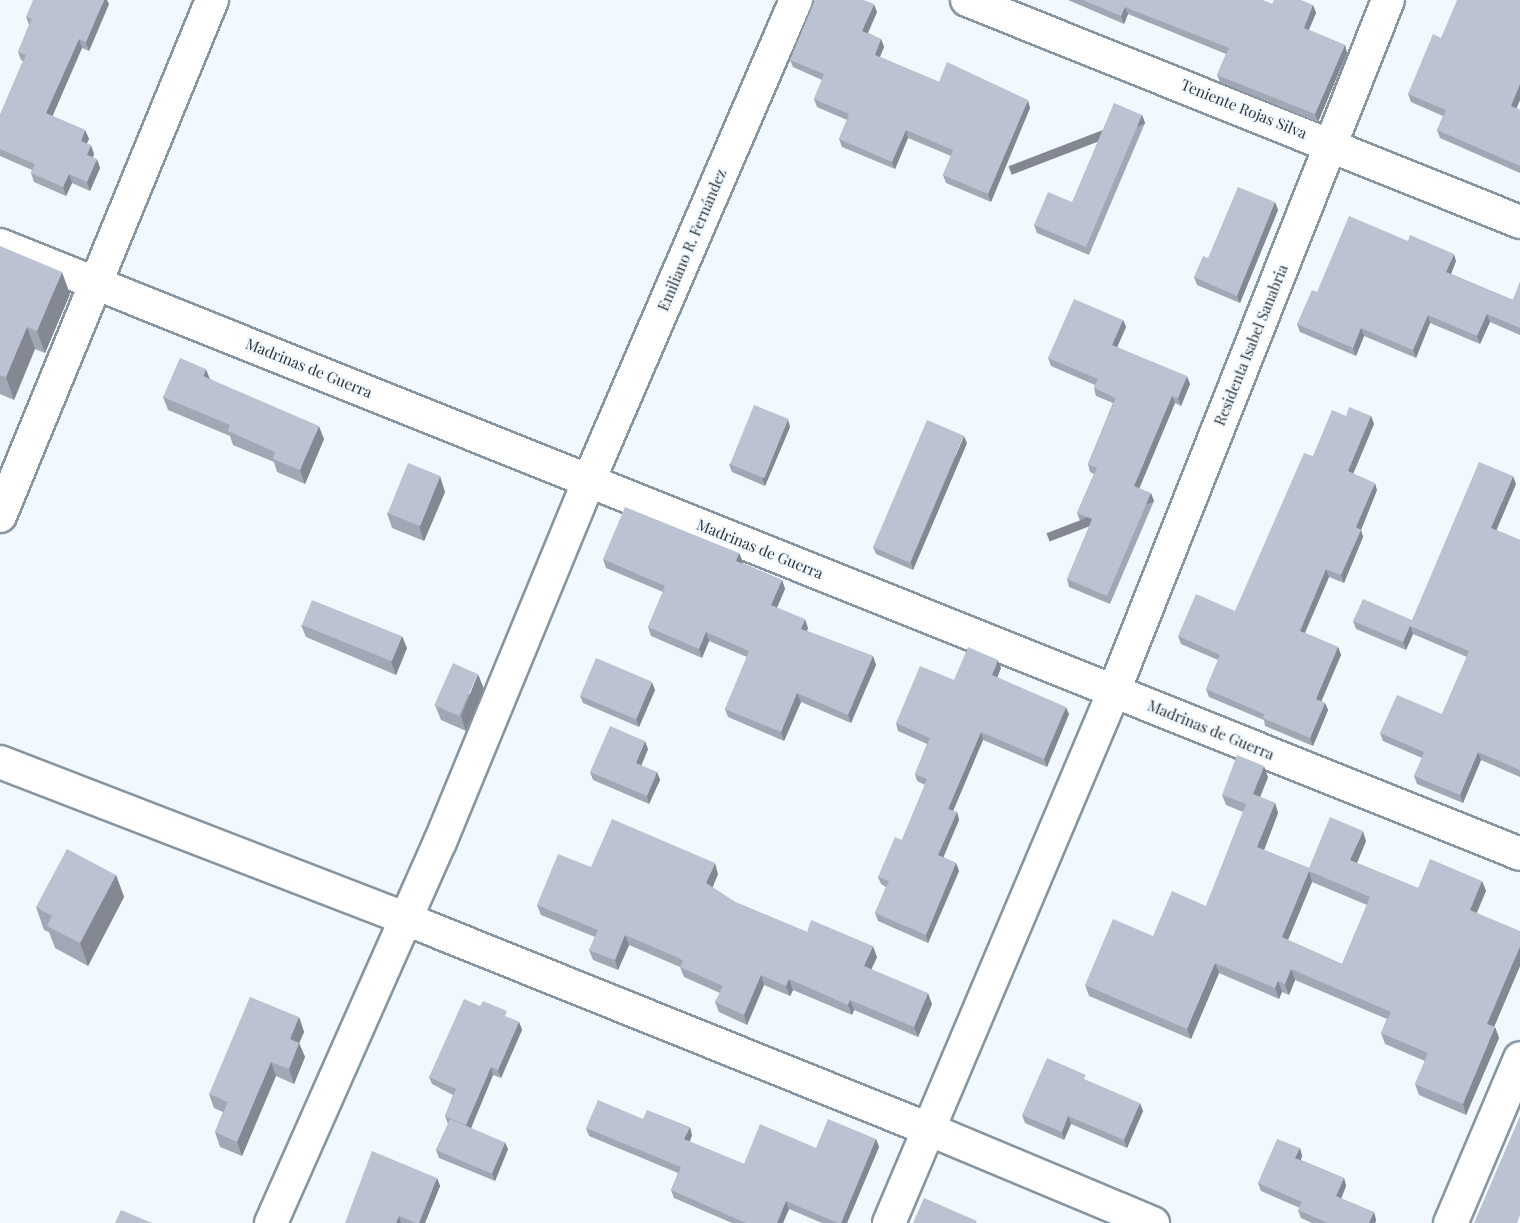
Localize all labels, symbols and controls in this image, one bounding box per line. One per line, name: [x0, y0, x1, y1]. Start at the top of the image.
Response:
street label: Teniente Rojas Silva: [1178, 76, 1310, 142]
street label: Emiliano R. Fernández: [654, 166, 730, 314]
street label: Residenta Isabel Sanabria: [1210, 262, 1292, 428]
street label: Madrinas de Guerra: [243, 334, 375, 402]
street label: Madrinas de Guerra: [694, 515, 826, 583]
street label: Madrinas de Guerra: [1145, 696, 1277, 764]

